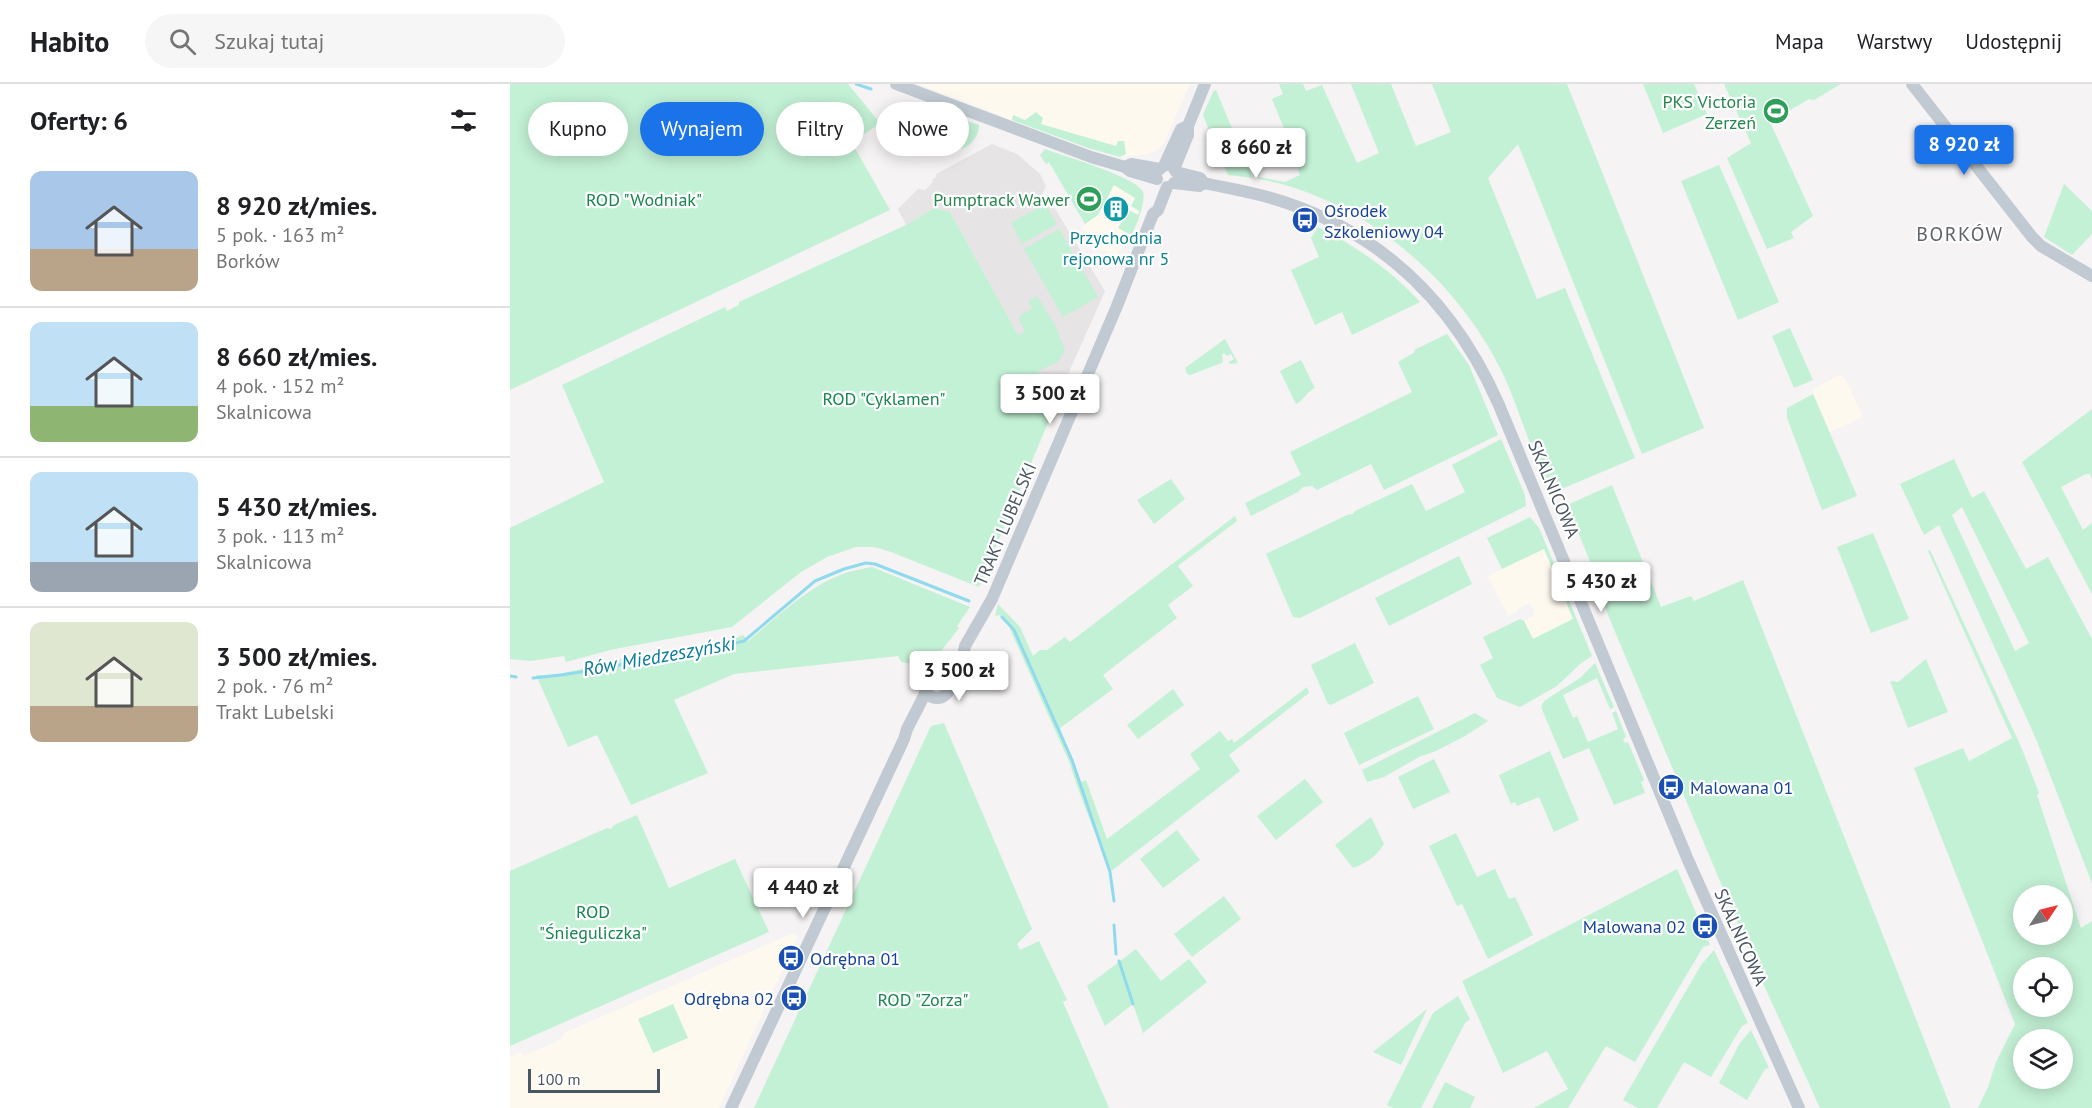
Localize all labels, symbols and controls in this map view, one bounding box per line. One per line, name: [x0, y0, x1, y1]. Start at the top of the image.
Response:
search box: [145, 14, 565, 68]
text: Habito: [30, 23, 109, 60]
icon: search: [166, 25, 199, 58]
text: Szukaj tutaj: [214, 27, 324, 55]
text: Mapa: [1775, 28, 1824, 55]
text: Warstwy: [1857, 28, 1932, 55]
text: Udostępnij: [1965, 28, 2062, 55]
place label: PKS Victoria Zerzeń: [1663, 90, 1756, 134]
sports icon: PKS Victoria Zerzeń: [1761, 96, 1791, 126]
chip: Kupno: [528, 102, 628, 156]
chip: Wynajem: [640, 102, 764, 156]
chip: Filtry: [776, 102, 864, 156]
chip: Nowe: [876, 102, 969, 156]
text: Oferty: 6: [30, 104, 128, 137]
icon: filters: [447, 104, 480, 137]
pin: 8 920 zł: [1902, 125, 2026, 176]
pin: 8 660 zł: [1194, 128, 1318, 179]
text: 8 920 zł: [1928, 131, 2000, 157]
text: 8 660 zł: [1220, 134, 1292, 160]
sports icon: Pumptrack Wawer: [1074, 184, 1104, 214]
park label: ROD "Wodniak": [586, 188, 702, 211]
place label: Pumptrack Wawer: [933, 188, 1070, 211]
text: 8 920 zł/mies.: [216, 189, 377, 222]
building icon: Przychodnia rejonowa nr 5: [1101, 194, 1131, 224]
icon: home: [78, 195, 150, 267]
place label: Ośrodek Szkoleniowy 04: [1324, 199, 1444, 243]
bus stop icon: Ośrodek Szkoleniowy 04: [1290, 205, 1320, 235]
district label: BORKÓW: [1916, 221, 2004, 247]
text: 5 pok. · 163 m²: [216, 222, 344, 248]
place label: Przychodnia rejonowa nr 5: [1063, 226, 1169, 270]
text: Borków: [216, 248, 280, 274]
text: 8 660 zł/mies.: [216, 340, 377, 373]
icon: home: [78, 346, 150, 418]
text: 4 pok. · 152 m²: [216, 373, 344, 399]
pin: 3 500 zł: [988, 374, 1112, 425]
text: 3 500 zł: [1014, 380, 1086, 406]
park label: ROD "Cyklamen": [822, 387, 946, 410]
text: Skalnicowa: [216, 399, 312, 425]
street label: SKALNICOWA: [1523, 437, 1585, 542]
street label: TRAKT LUBELSKI: [969, 459, 1041, 589]
text: 5 430 zł/mies.: [216, 490, 377, 523]
icon: home: [78, 496, 150, 568]
text: 3 pok. · 113 m²: [216, 523, 344, 549]
text: Skalnicowa: [216, 549, 312, 575]
pin: 5 430 zł: [1539, 562, 1663, 613]
text: 5 430 zł: [1565, 568, 1637, 594]
water label: Rów Miedzeszyński: [581, 630, 738, 682]
text: 3 500 zł/mies.: [216, 640, 377, 673]
icon: home: [78, 646, 150, 718]
pin: 3 500 zł: [897, 651, 1021, 702]
text: 3 500 zł: [923, 657, 995, 683]
text: 2 pok. · 76 m²: [216, 673, 333, 699]
text: Trakt Lubelski: [216, 699, 334, 725]
bus stop icon: Malowana 01: [1656, 772, 1686, 802]
place label: Malowana 01: [1690, 776, 1793, 799]
pin: 4 440 zł: [741, 868, 865, 919]
text: 4 440 zł: [767, 874, 839, 900]
street label: SKALNICOWA: [1709, 885, 1773, 990]
north arrow: [2013, 885, 2073, 945]
map controls: [2013, 885, 2073, 1089]
park label: ROD "Śnieguliczka": [539, 900, 647, 944]
bus stop icon: Malowana 02: [1690, 911, 1720, 941]
place label: Malowana 02: [1583, 915, 1686, 938]
bus stop icon: Odrębna 01: [776, 943, 806, 973]
place label: Odrębna 01: [810, 947, 900, 970]
button: locate: [2013, 957, 2073, 1017]
bus stop icon: Odrębna 02: [779, 983, 809, 1013]
place label: Odrębna 02: [684, 987, 774, 1010]
park label: ROD "Zorza": [877, 988, 969, 1011]
button: layers: [2013, 1029, 2073, 1089]
scale bar: [528, 1066, 660, 1094]
text: 100 m: [537, 1069, 580, 1089]

